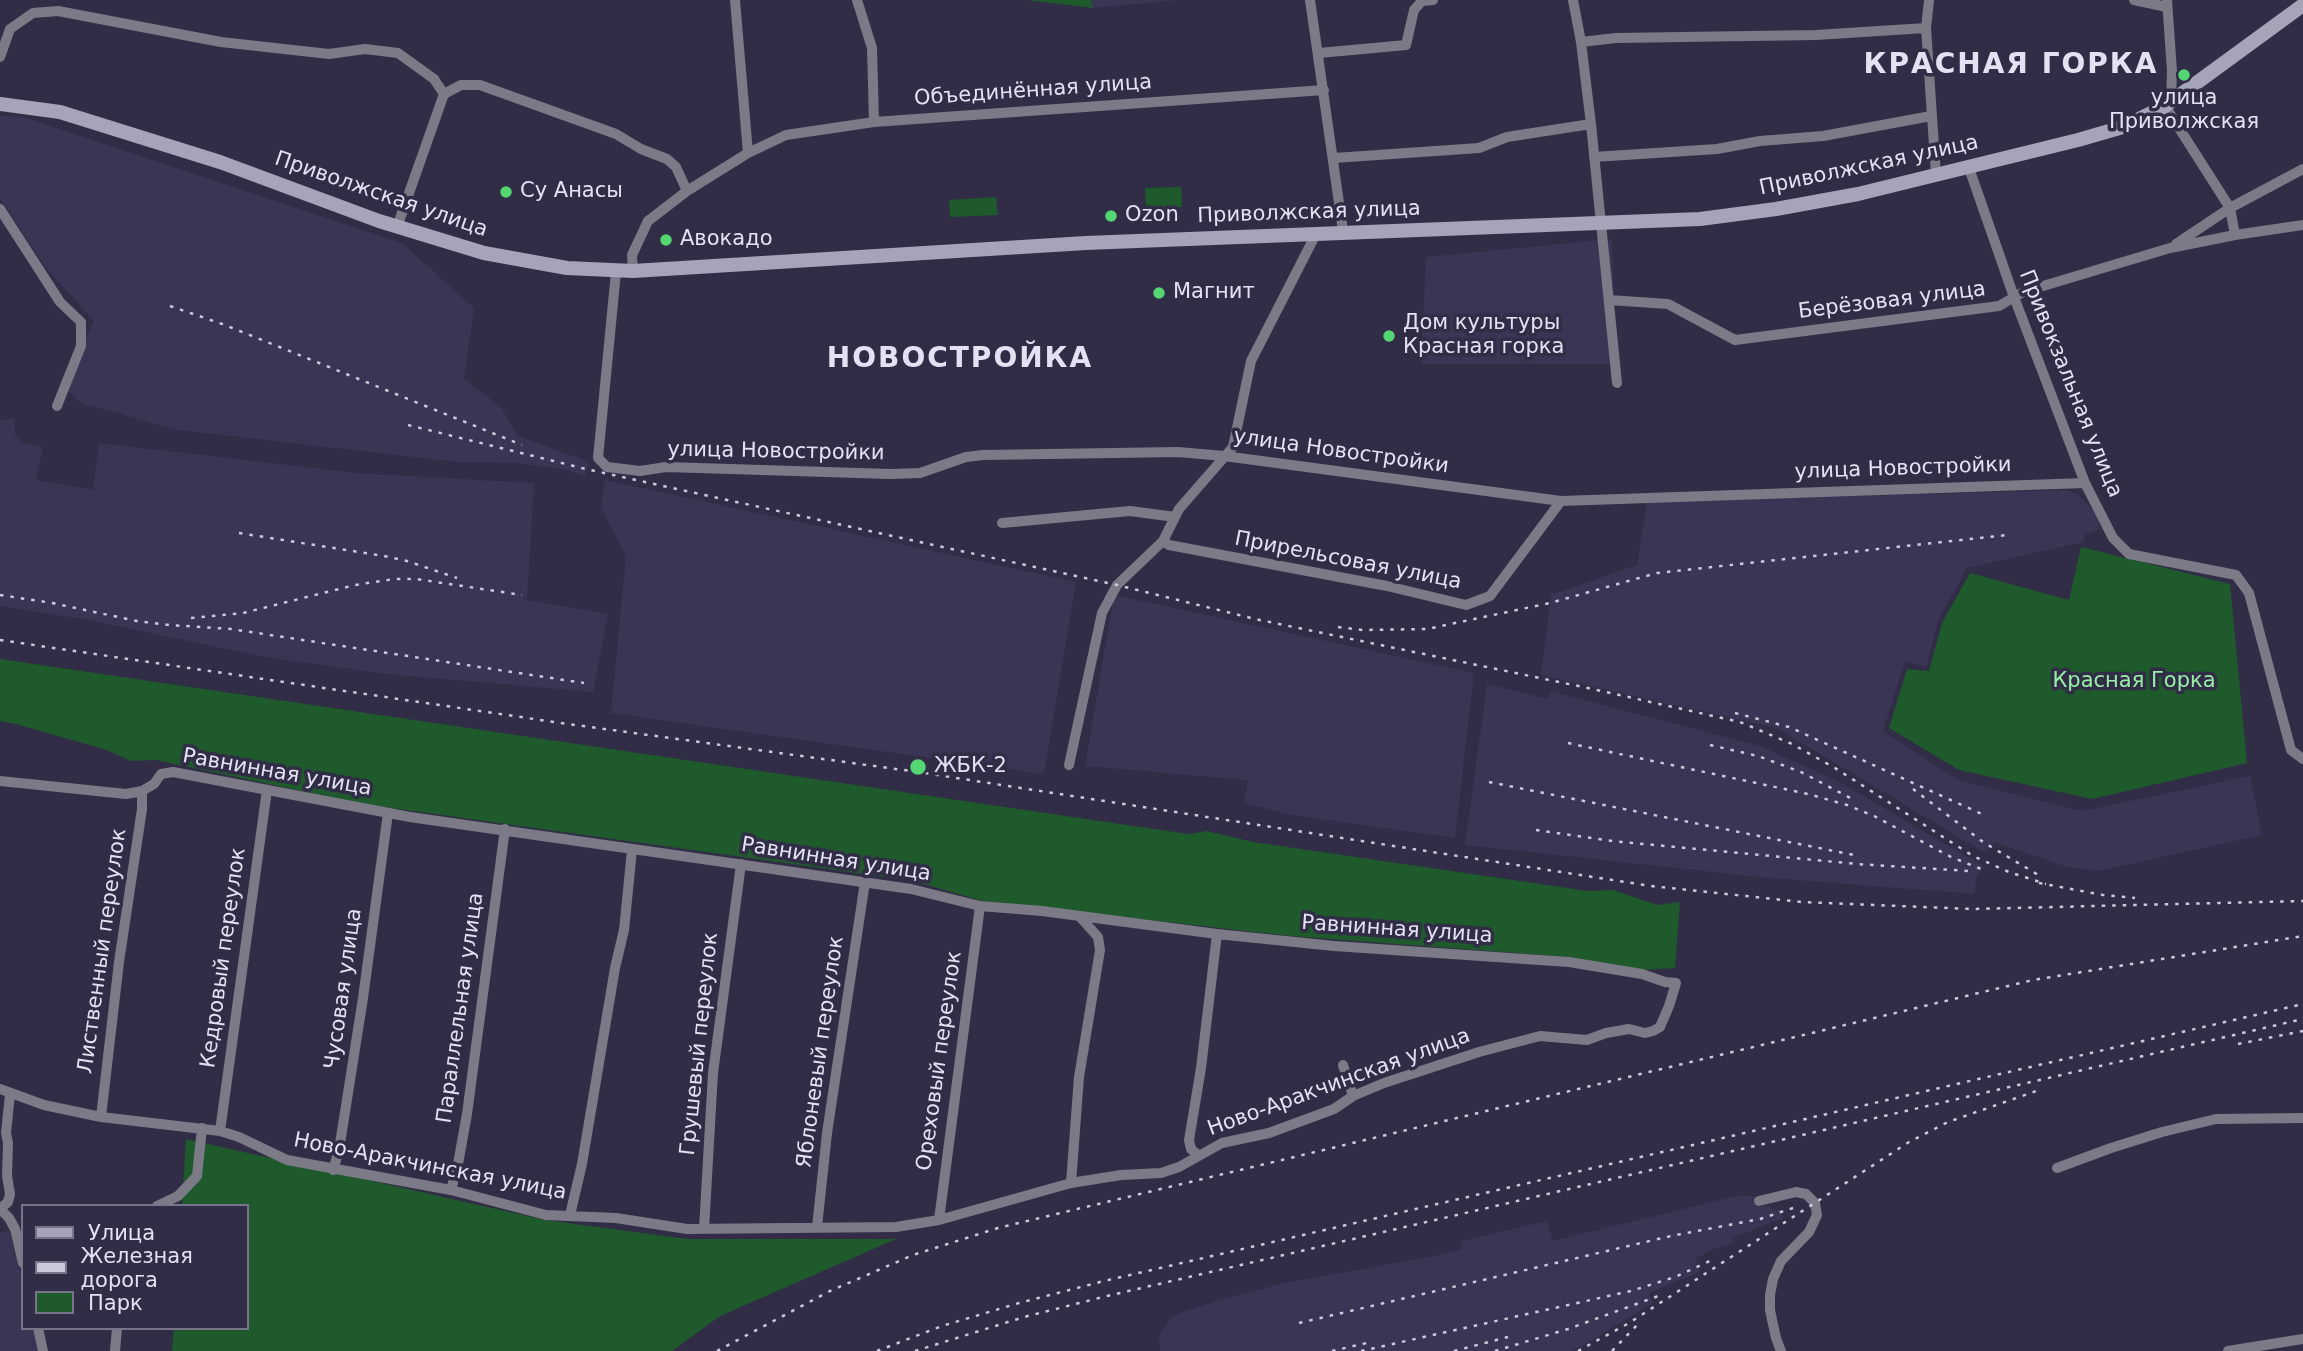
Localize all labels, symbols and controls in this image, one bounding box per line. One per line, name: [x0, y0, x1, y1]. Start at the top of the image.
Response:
district label: КРАСНАЯ ГОРКА: [1865, 49, 2157, 83]
marker: улица Приволжская: [2176, 67, 2192, 83]
street label: Объединённая улица: [913, 70, 1153, 112]
place label: улица Приволжская: [2109, 86, 2259, 136]
street label: Приволжская улица: [1757, 130, 1981, 202]
street label: Приволжская улица: [271, 147, 491, 243]
place label: Су Анасы: [520, 179, 623, 205]
marker: Су Анасы: [498, 184, 514, 200]
street label: Приволжская улица: [1197, 197, 1421, 229]
place label: Ozon: [1125, 203, 1179, 229]
marker: Ozon: [1103, 208, 1119, 224]
place label: Авокадо: [680, 227, 773, 253]
marker: Авокадо: [658, 232, 674, 248]
street label: Привокзальная улица: [2013, 267, 2127, 501]
street label: Берёзовая улица: [1797, 277, 1987, 325]
place label: Магнит: [1173, 280, 1255, 306]
marker: Магнит: [1151, 285, 1167, 301]
place label: Дом культуры Красная горка: [1403, 311, 1564, 361]
marker: Дом культуры Красная горка: [1381, 328, 1397, 344]
district label: НОВОСТРОЙКА: [828, 343, 1092, 377]
street label: улица Новостройки: [1232, 424, 1450, 480]
street label: улица Новостройки: [667, 438, 885, 466]
street label: улица Новостройки: [1794, 453, 2012, 485]
street label: Прирельсовая улица: [1232, 527, 1464, 595]
park label: Красная Горка: [2052, 669, 2216, 695]
street label: Равнинная улица: [180, 744, 374, 802]
place label: ЖБК-2: [934, 754, 1007, 780]
marker: ЖБК-2: [908, 757, 928, 777]
street label: Лиственный переулок: [73, 827, 133, 1075]
street label: Равнинная улица: [739, 833, 933, 887]
street label: Кедровый переулок: [196, 846, 252, 1070]
street label: Параллельная улица: [432, 891, 490, 1125]
street label: Чусовая улица: [320, 907, 368, 1071]
street label: Равнинная улица: [1301, 911, 1493, 949]
street label: Грушевый переулок: [676, 931, 724, 1157]
street label: Яблоневый переулок: [792, 934, 850, 1170]
street label: Ореховый переулок: [912, 950, 968, 1172]
street label: Ново-Аракчинская улица: [1204, 1024, 1474, 1142]
street label: Ново-Аракчинская улица: [291, 1128, 569, 1206]
legend: [21, 1204, 248, 1330]
text: Улица: [88, 1221, 155, 1245]
text: Железная дорога: [81, 1244, 193, 1292]
text: Парк: [88, 1291, 143, 1315]

